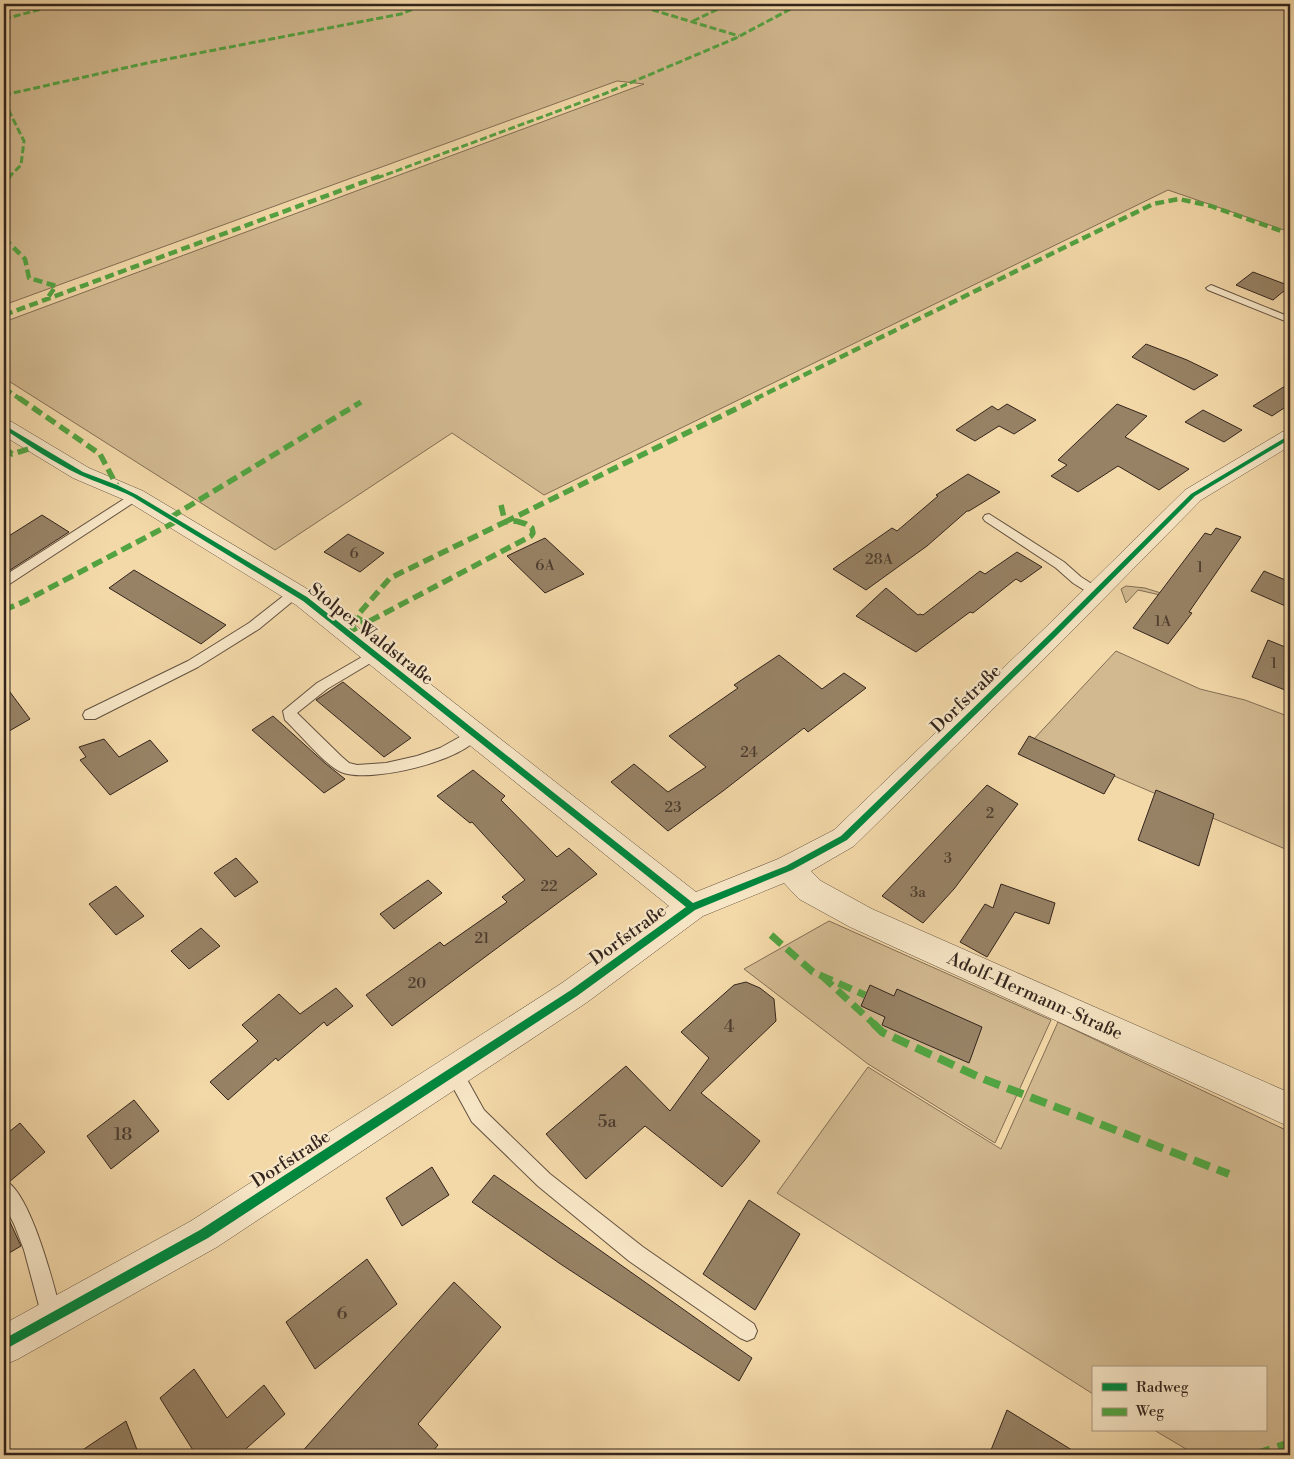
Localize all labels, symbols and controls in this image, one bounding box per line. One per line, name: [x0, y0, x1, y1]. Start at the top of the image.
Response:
house number: 6: [349, 544, 359, 563]
house number: 28A: [865, 550, 894, 569]
house number: 6A: [535, 556, 555, 575]
house number: 1: [1197, 558, 1204, 577]
street label: Stolper Waldstraße: [304, 578, 438, 690]
house number: 1A: [1155, 612, 1172, 631]
house number: 1: [1271, 654, 1278, 673]
street label: Dorfstraße: [926, 660, 1006, 738]
house number: 24: [740, 743, 758, 762]
house number: 23: [665, 798, 681, 817]
house number: 2: [986, 804, 994, 823]
house number: 3: [944, 849, 952, 868]
house number: 22: [540, 877, 558, 896]
house number: 3a: [910, 883, 926, 902]
street label: Dorfstraße: [585, 899, 671, 971]
house number: 21: [474, 929, 490, 948]
street label: Adolf-Hermann-Straße: [943, 947, 1126, 1045]
house number: 20: [408, 974, 426, 993]
house number: 4: [724, 1015, 735, 1038]
house number: 5a: [597, 1110, 617, 1133]
house number: 18: [114, 1123, 132, 1146]
street label: Dorfstraße: [247, 1125, 335, 1193]
house number: 6: [337, 1302, 348, 1325]
legend: [1092, 1366, 1266, 1432]
text: Radweg: [1136, 1378, 1189, 1397]
text: Weg: [1135, 1402, 1164, 1421]

